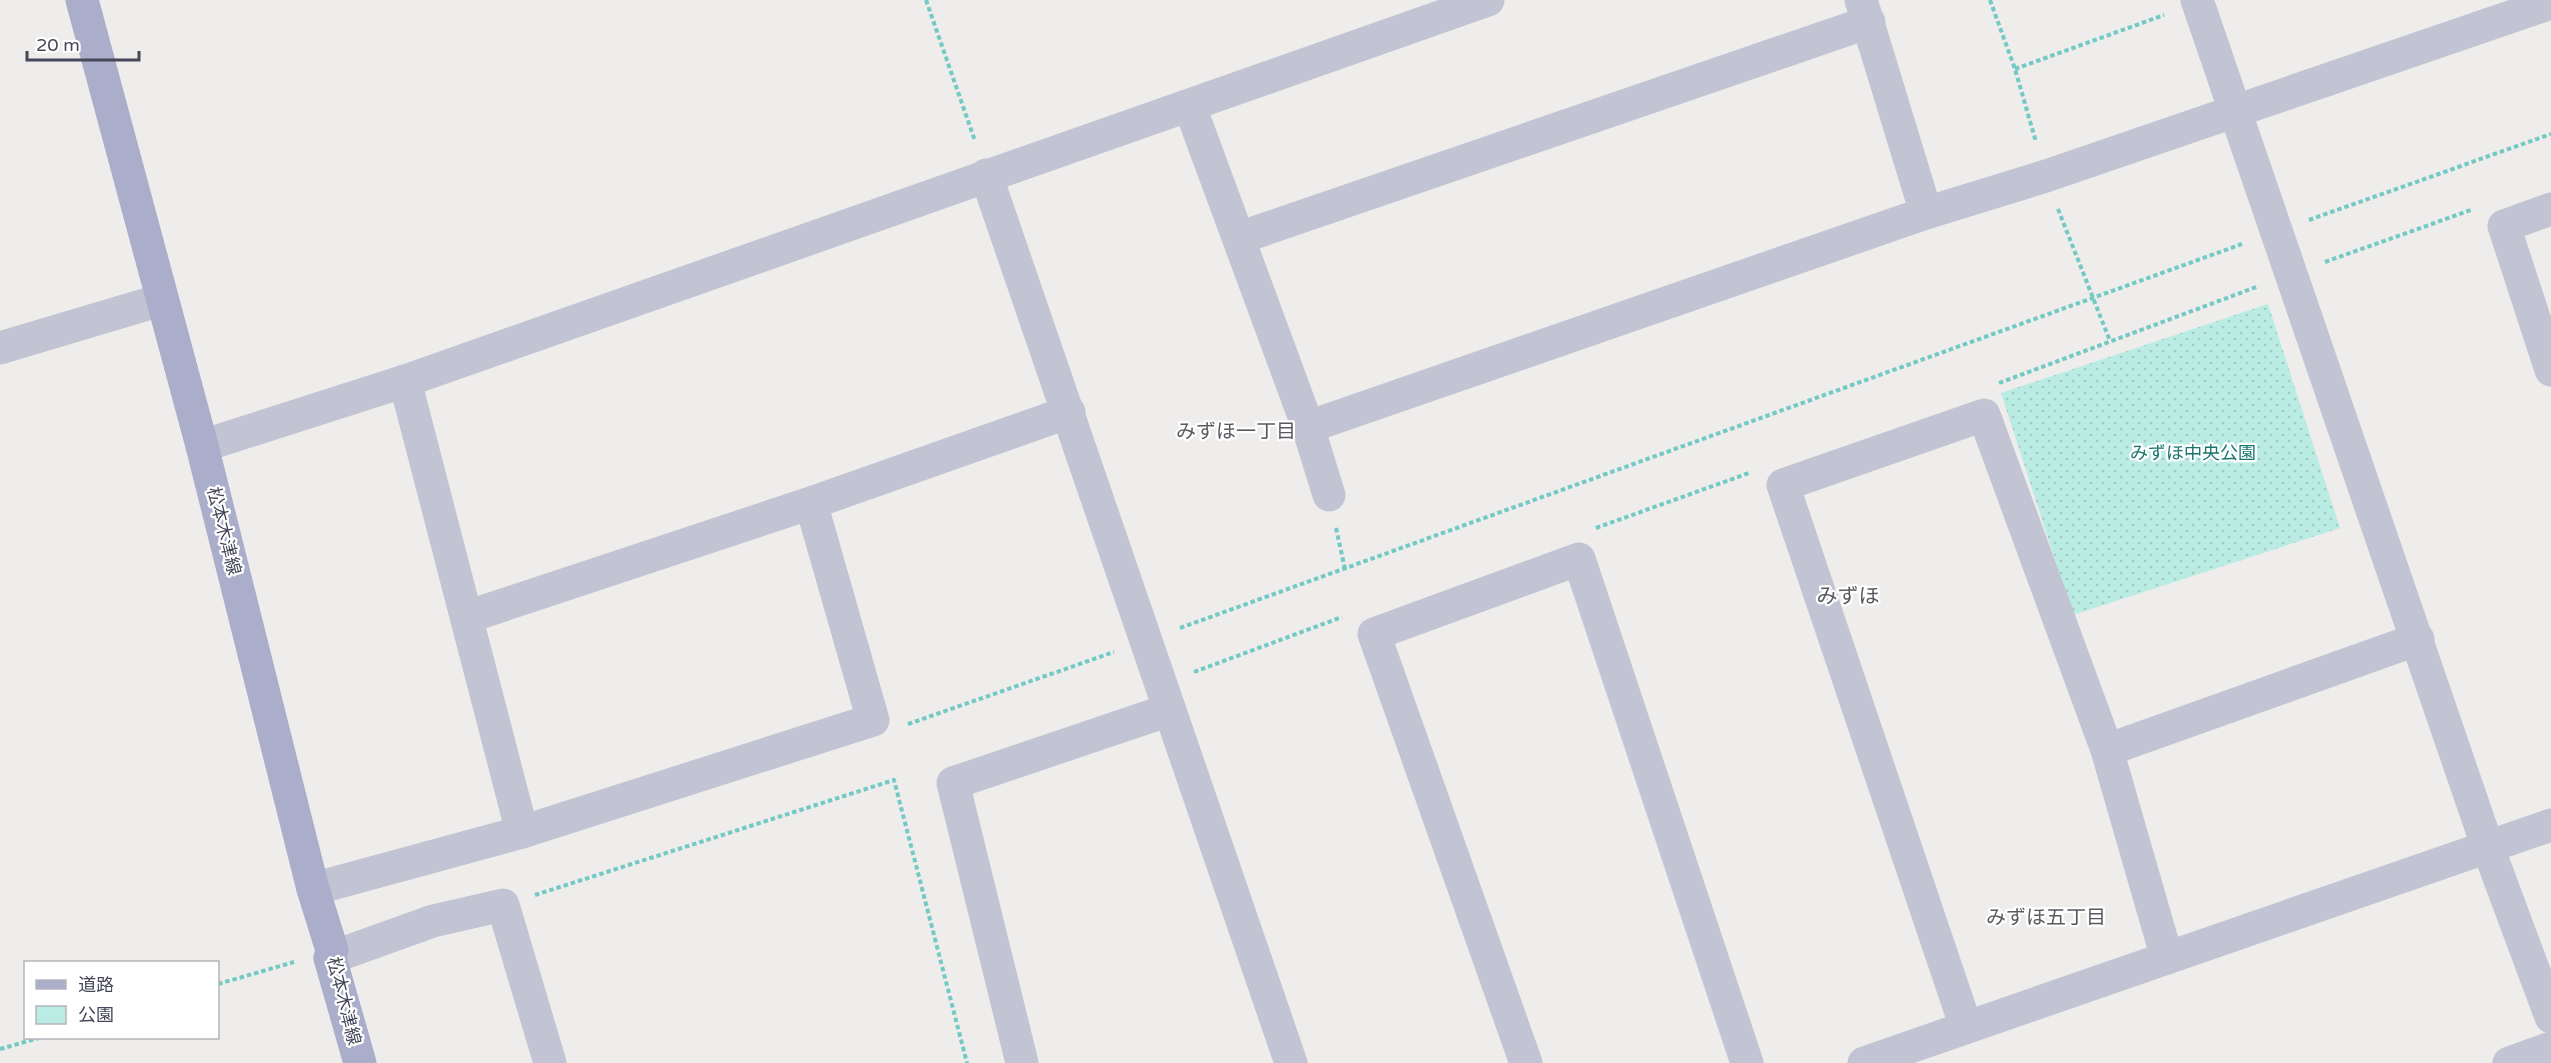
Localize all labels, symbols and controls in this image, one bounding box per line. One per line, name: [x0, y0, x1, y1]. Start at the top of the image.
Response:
scale bar: [27, 24, 140, 62]
text: 20 m: [36, 34, 80, 56]
district label: みずほ一丁目: [1176, 420, 1296, 444]
park label: みずほ中央公園: [2130, 442, 2256, 464]
street label: 松本木津線: [202, 485, 246, 577]
district label: みずほ: [1817, 584, 1880, 609]
district label: みずほ五丁目: [1986, 906, 2106, 930]
street label: 松本木津線: [322, 955, 366, 1047]
legend: [24, 961, 219, 1039]
text: 道路: [78, 974, 114, 996]
text: 公園: [78, 1004, 114, 1026]

